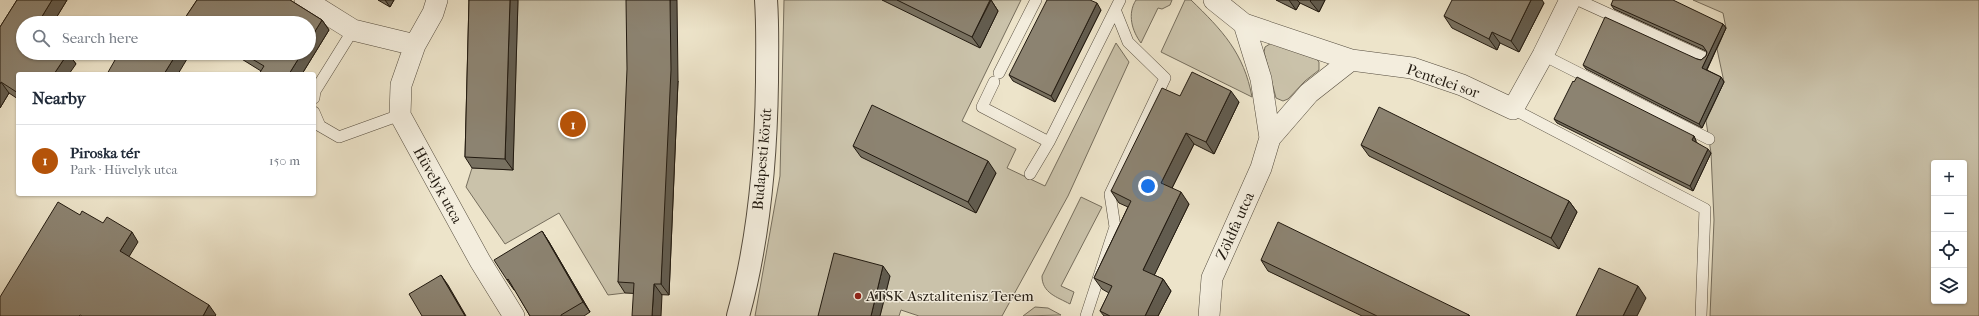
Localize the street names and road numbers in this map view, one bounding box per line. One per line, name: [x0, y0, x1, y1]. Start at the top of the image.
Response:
street label: Pentelei sor: [1404, 60, 1482, 102]
street label: Budapesti körút: [749, 106, 775, 211]
street label: Hüvelyk utca: [410, 144, 467, 227]
street label: Zöldfa utca: [1212, 188, 1258, 263]

